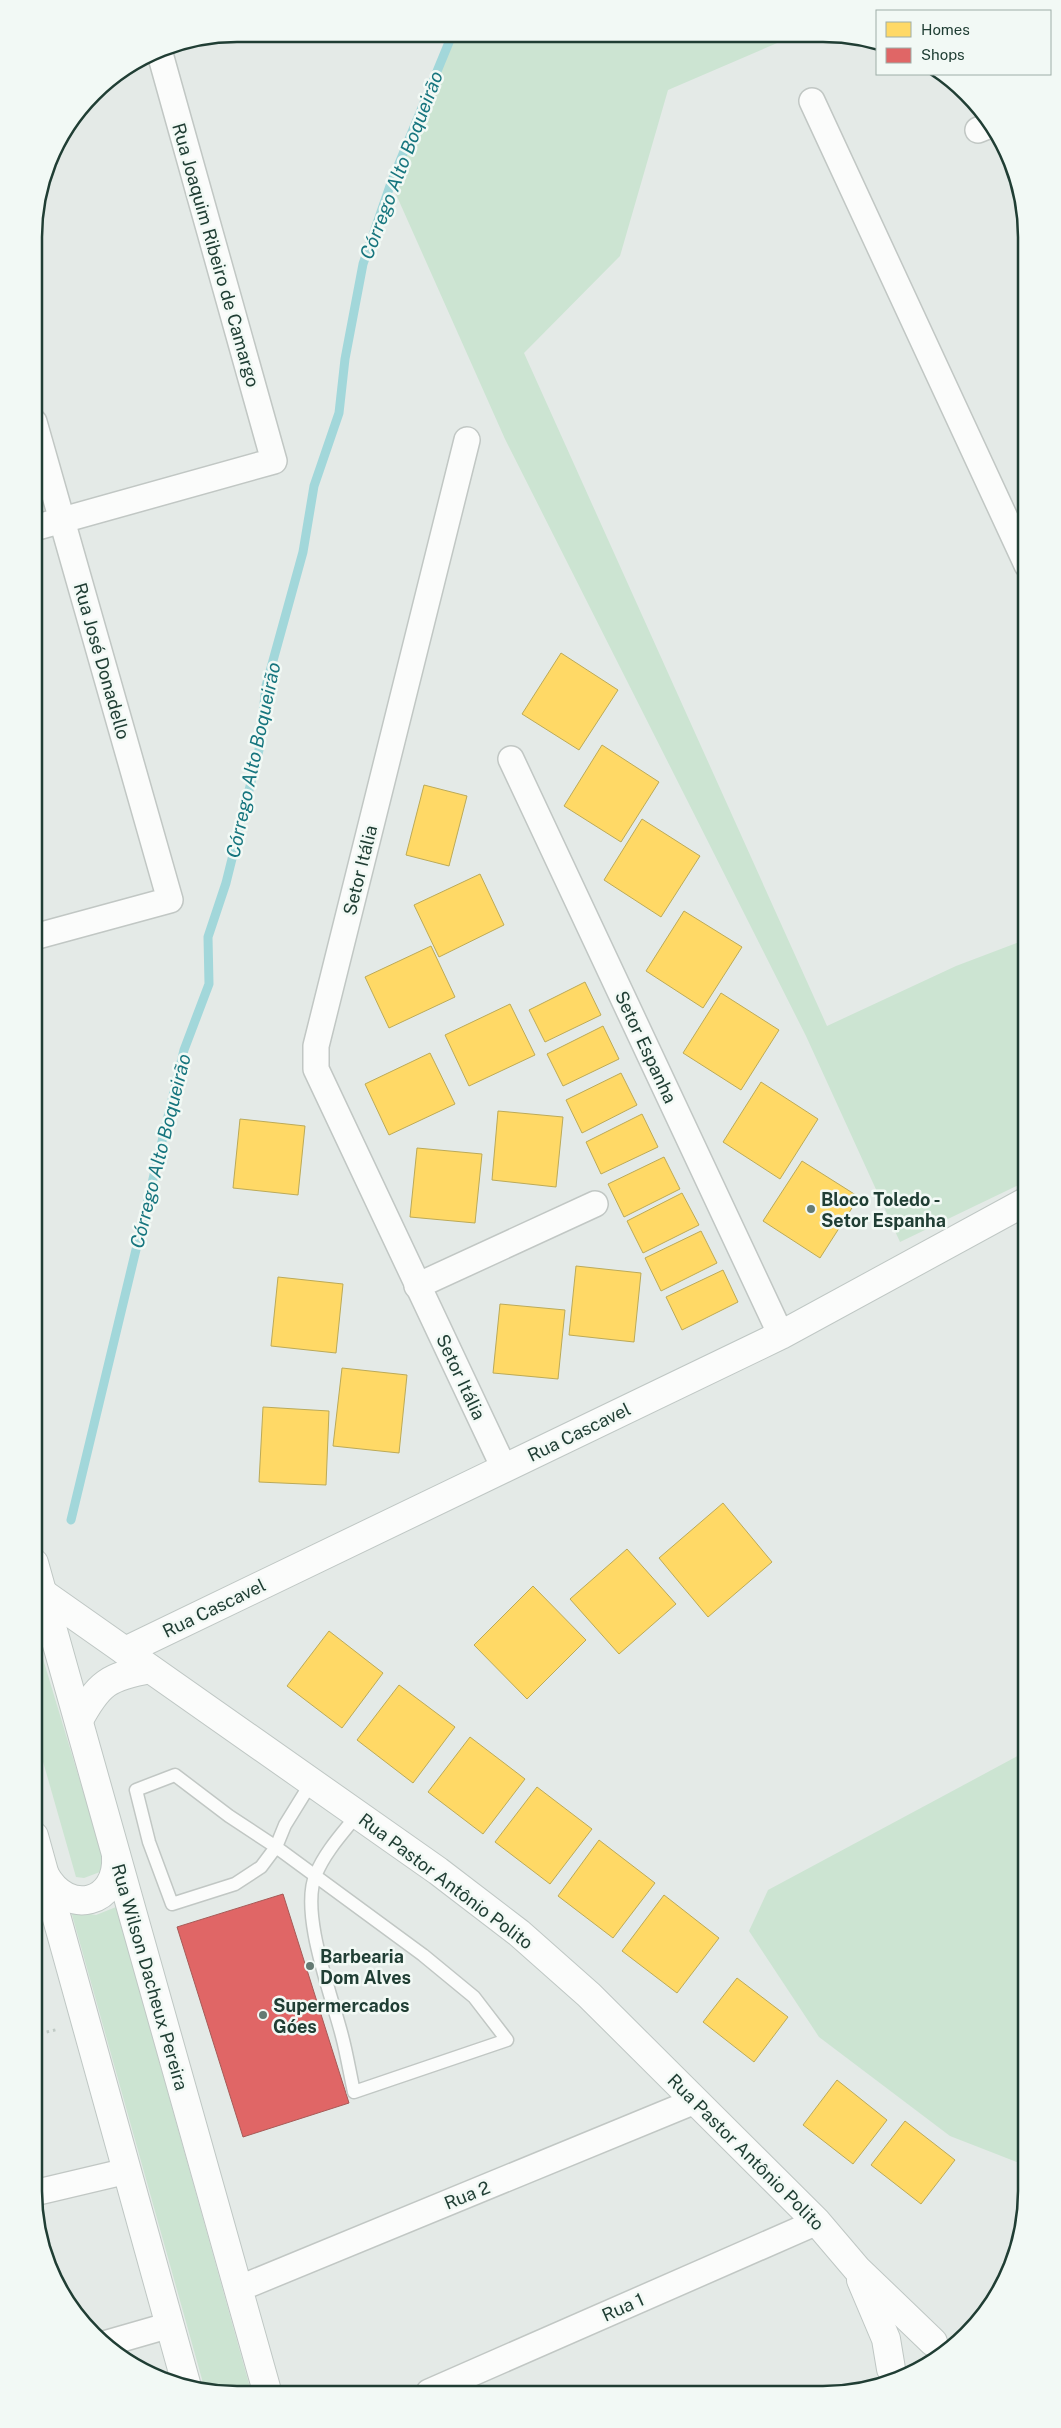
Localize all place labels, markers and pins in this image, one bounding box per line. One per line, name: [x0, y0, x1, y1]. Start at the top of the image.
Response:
place label: Bloco Toledo - Setor Espanha: [821, 1189, 946, 1231]
marker: Bloco Toledo - Setor Espanha: [805, 1203, 817, 1215]
place label: Barbearia Dom Alves: [320, 1946, 411, 1988]
marker: Barbearia Dom Alves: [304, 1960, 316, 1972]
place label: Supermercados Góes: [273, 1995, 410, 2037]
marker: Supermercados Góes: [257, 2009, 269, 2021]

